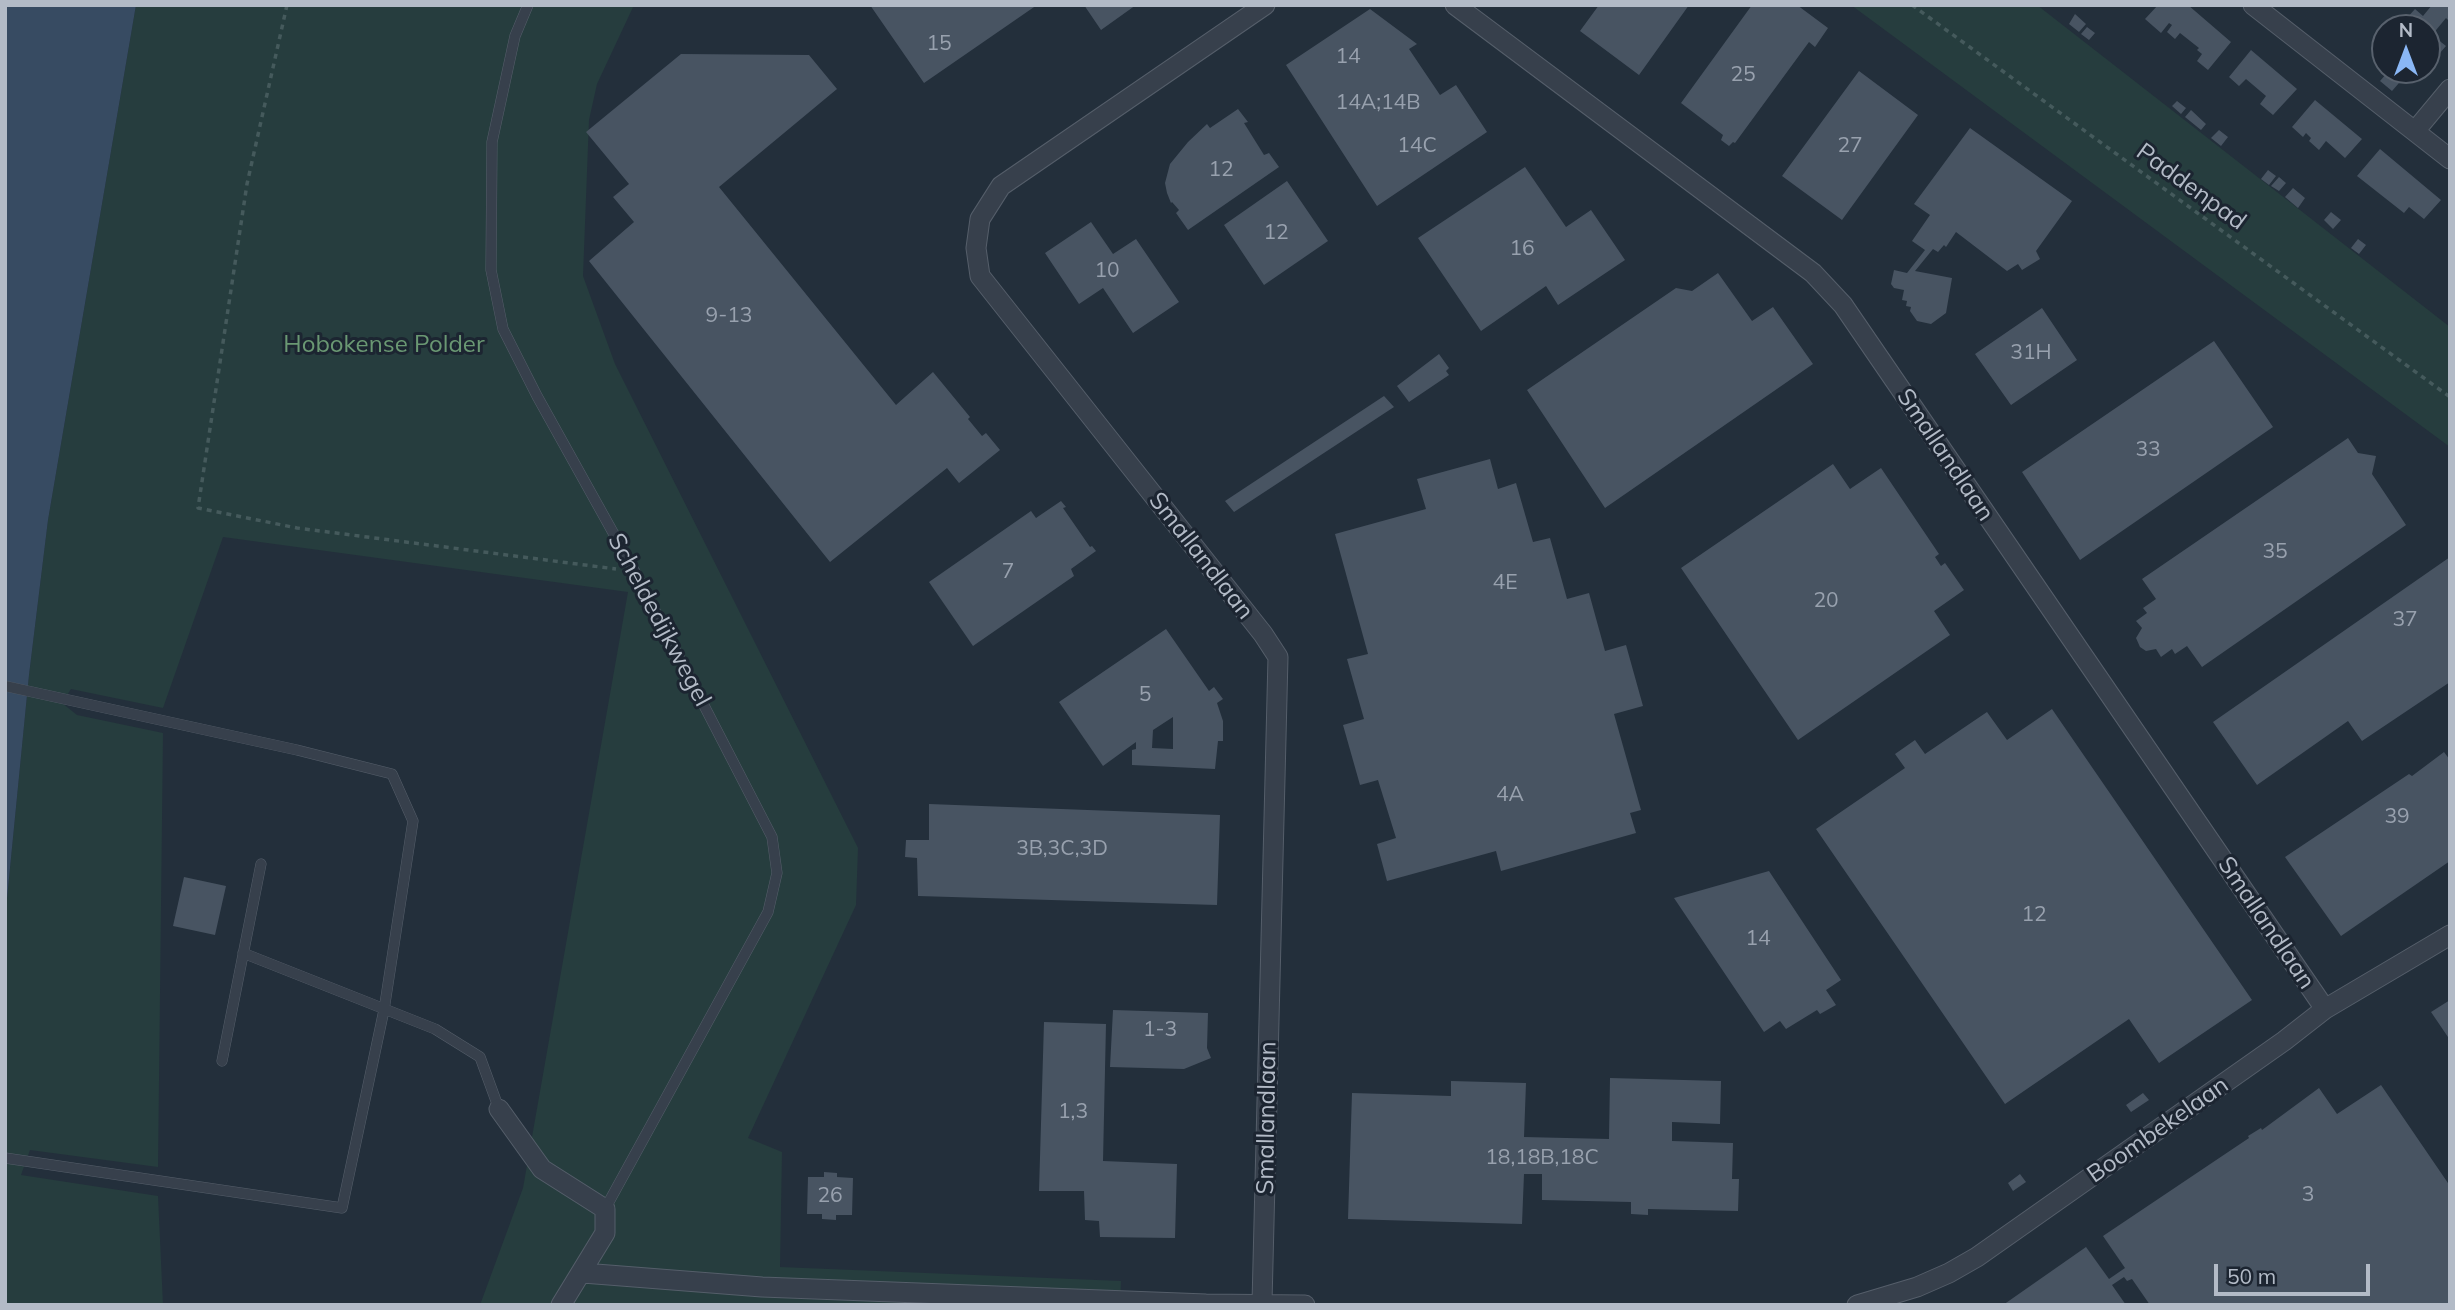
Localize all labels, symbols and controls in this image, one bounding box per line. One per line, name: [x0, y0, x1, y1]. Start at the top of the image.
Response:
north arrow: [2371, 14, 2441, 84]
text: N: [2399, 18, 2413, 42]
house number: 15: [926, 31, 952, 57]
house number: 14: [1335, 44, 1361, 70]
house number: 25: [1730, 62, 1756, 88]
house number: 14A;14B: [1336, 90, 1420, 116]
house number: 14C: [1397, 133, 1437, 159]
house number: 27: [1837, 133, 1863, 159]
street label: Paddenpad: [2131, 138, 2251, 236]
house number: 12: [1208, 157, 1234, 183]
house number: 12: [1263, 220, 1289, 246]
house number: 16: [1509, 236, 1535, 262]
house number: 10: [1094, 258, 1120, 284]
house number: 9-13: [706, 303, 752, 329]
park label: Hobokense Polder: [283, 331, 485, 359]
house number: 31H: [2010, 340, 2052, 366]
street label: Smallandlaan: [1890, 383, 2000, 527]
house number: 33: [2135, 437, 2161, 463]
street label: Smallandlaan: [1142, 487, 1260, 625]
street label: Scheldedijkwegel: [601, 529, 717, 711]
house number: 35: [2262, 539, 2288, 565]
house number: 7: [1002, 559, 1014, 585]
house number: 4E: [1493, 570, 1517, 596]
house number: 20: [1813, 588, 1839, 614]
house number: 37: [2392, 607, 2418, 633]
house number: 5: [1139, 682, 1151, 708]
house number: 4A: [1496, 782, 1524, 808]
house number: 39: [2384, 804, 2410, 830]
house number: 3B,3C,3D: [1016, 836, 1108, 862]
street label: Smallandlaan: [2211, 851, 2321, 995]
house number: 12: [2021, 902, 2047, 928]
house number: 14: [1745, 926, 1771, 952]
house number: 1-3: [1143, 1017, 1177, 1043]
street label: Smallandlaan: [1251, 1041, 1283, 1195]
street label: Boombekelaan: [2082, 1071, 2234, 1189]
house number: 1,3: [1058, 1099, 1088, 1125]
house number: 18,18B,18C: [1485, 1145, 1599, 1171]
house number: 3: [2302, 1182, 2314, 1208]
house number: 26: [817, 1183, 843, 1209]
scale bar: [2217, 1250, 2373, 1294]
text: 50 m: [2227, 1263, 2276, 1289]

